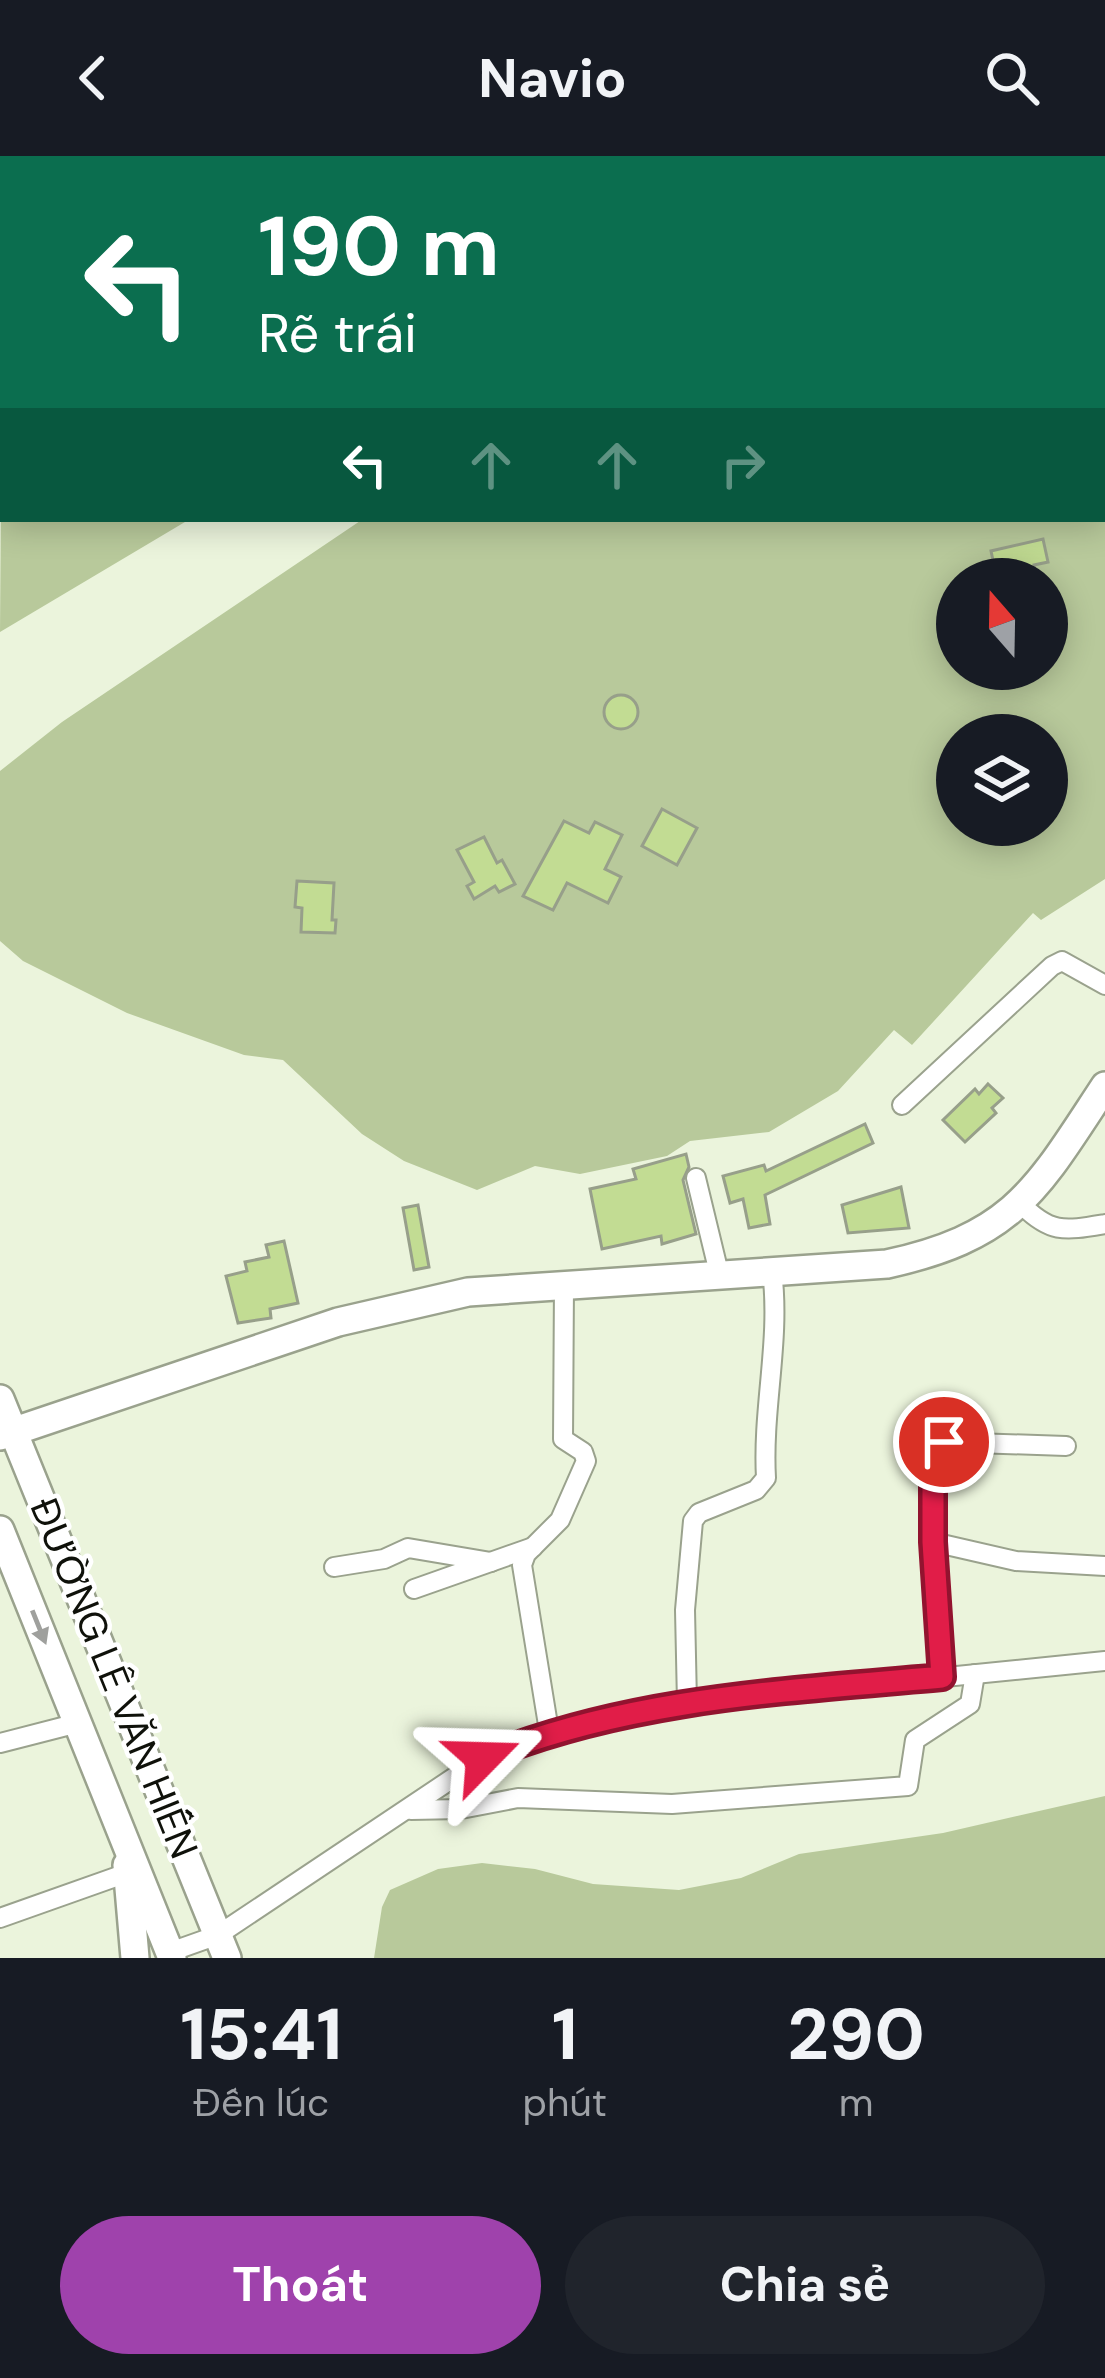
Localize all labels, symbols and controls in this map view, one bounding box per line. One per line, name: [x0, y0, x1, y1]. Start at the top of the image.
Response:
text: Navio: [478, 43, 627, 114]
icon: back: [60, 45, 126, 111]
icon: search: [979, 45, 1045, 111]
text: 190 m: [258, 192, 500, 301]
icon: left: [60, 204, 216, 360]
text: Rẽ trái: [258, 298, 417, 369]
icon: left: [332, 432, 398, 498]
icon: ahead: [458, 432, 524, 498]
icon: ahead: [584, 432, 650, 498]
icon: right: [710, 432, 776, 498]
north arrow: [936, 558, 1068, 690]
map controls: [936, 558, 1068, 846]
button: layers: [936, 714, 1068, 846]
pin: [893, 1391, 995, 1493]
icon: arrive: [911, 1409, 977, 1475]
street label: ĐƯỜNG LÊ VĂN HIẾN: [18, 1490, 210, 1866]
one-way arrow: [30, 1609, 49, 1645]
position arrow: [420, 1695, 546, 1821]
text: 15:41: [180, 1988, 342, 2081]
text: 1: [552, 1988, 578, 2081]
text: 290: [787, 1988, 925, 2081]
text: Đến lúc: [193, 2077, 329, 2128]
text: phút: [523, 2077, 607, 2128]
text: m: [839, 2077, 873, 2128]
button: Thoát: [60, 2216, 541, 2354]
button: Chia sẻ: [565, 2216, 1045, 2354]

